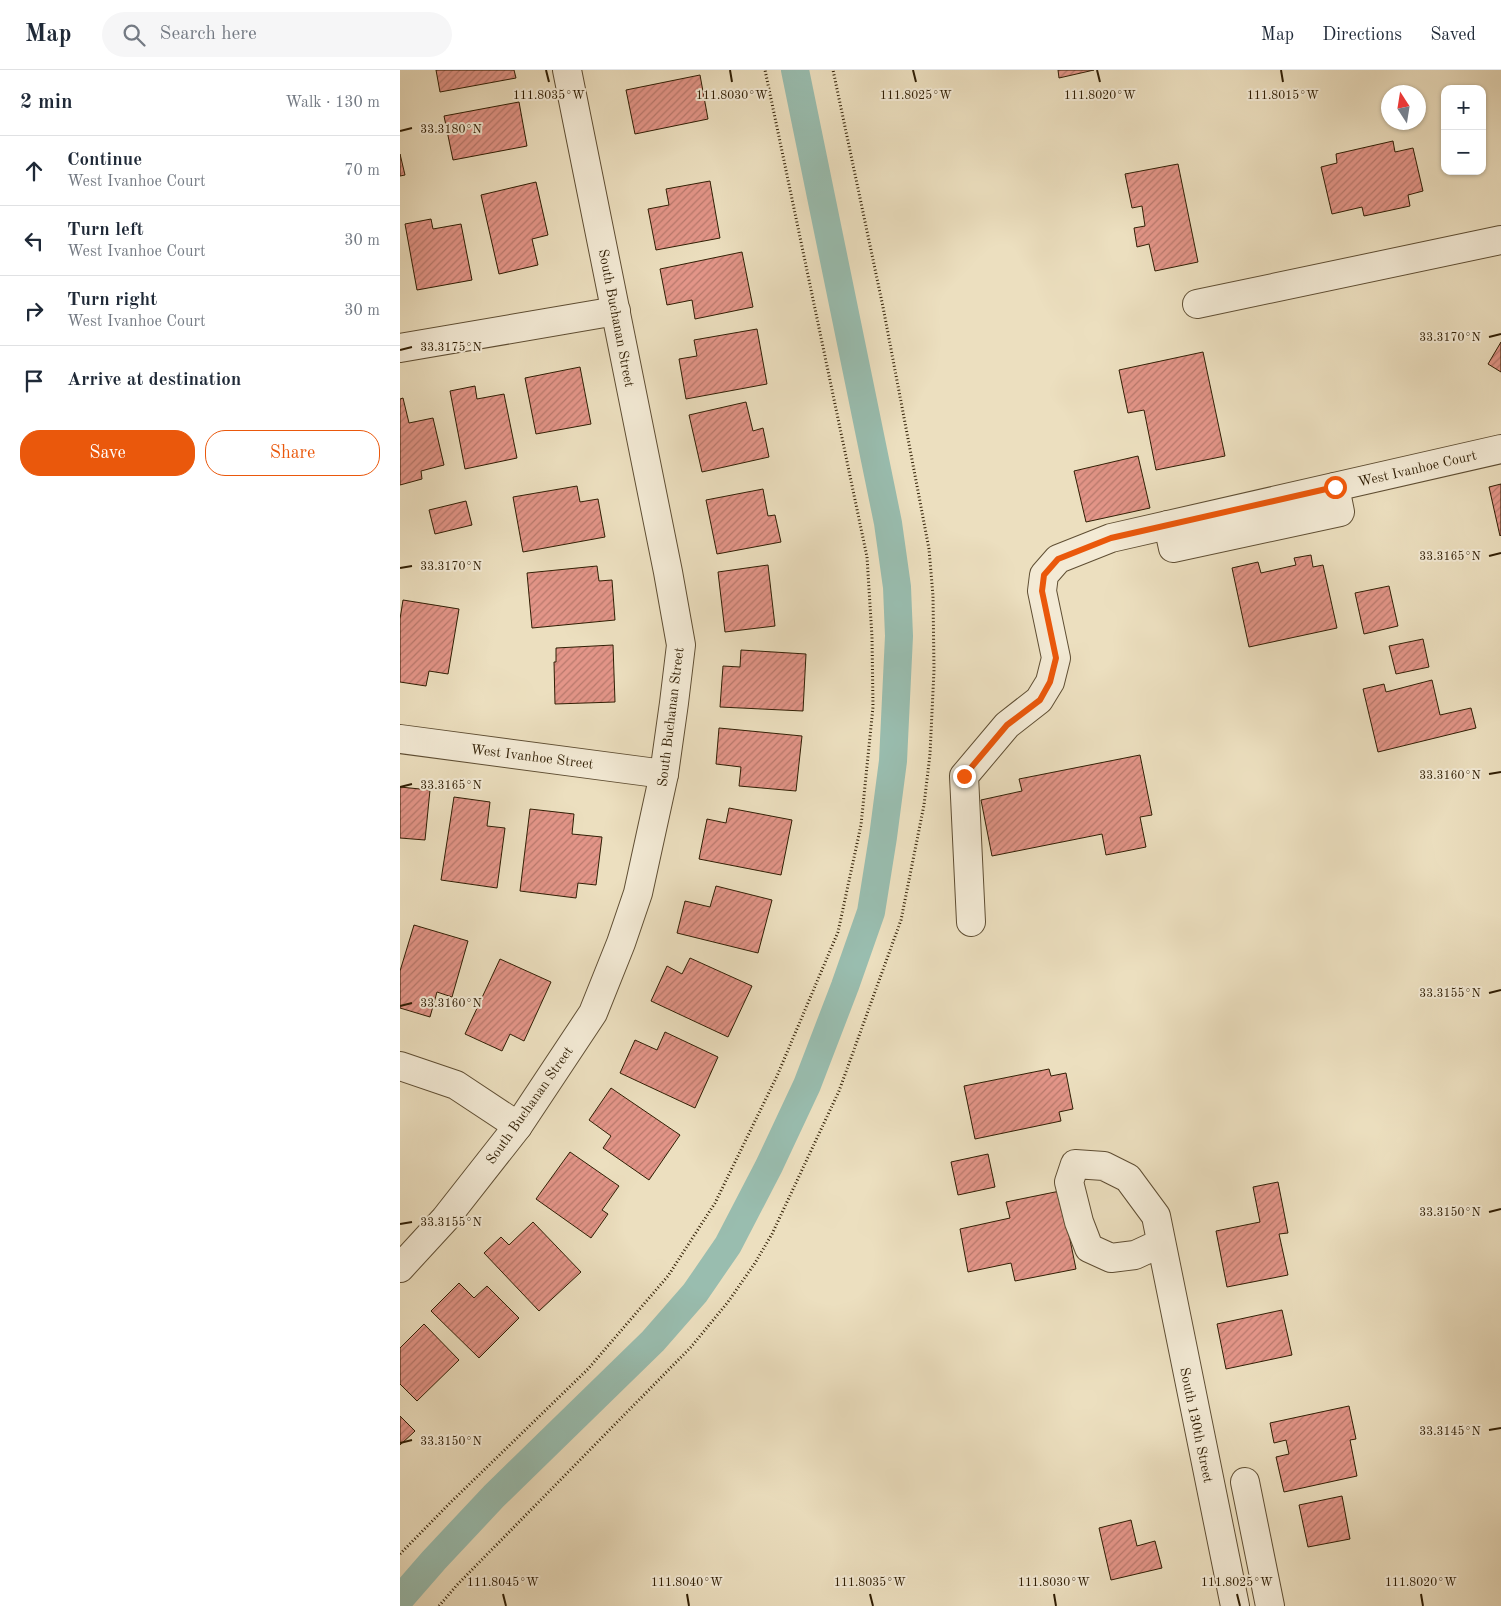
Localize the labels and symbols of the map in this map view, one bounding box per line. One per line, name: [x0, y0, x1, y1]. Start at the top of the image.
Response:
north arrow: [1381, 85, 1426, 130]
text: 111.8035°W: [513, 89, 585, 102]
text: 111.8025°W: [880, 89, 952, 102]
text: 111.8015°W: [1247, 89, 1319, 102]
text: 111.8030°W: [696, 90, 768, 102]
text: 111.8020°W: [1064, 90, 1136, 102]
text: 33.3180°N: [420, 124, 482, 136]
street label: South Buchanan Street: [596, 248, 636, 389]
text: 33.3170°N: [1419, 332, 1481, 344]
text: 33.3175°N: [420, 341, 482, 354]
street label: West Ivanhoe Court: [1357, 448, 1478, 489]
route start: [1324, 476, 1347, 499]
text: 33.3165°N: [1419, 550, 1481, 563]
text: 33.3170°N: [420, 561, 482, 573]
street label: South Buchanan Street: [655, 647, 687, 788]
street label: West Ivanhoe Street: [470, 742, 594, 772]
route end: [953, 765, 976, 788]
text: 33.3160°N: [1419, 770, 1481, 782]
text: 33.3165°N: [420, 779, 482, 792]
text: 33.3155°N: [1419, 987, 1481, 1000]
text: 33.3160°N: [420, 998, 482, 1010]
street label: South Buchanan Street: [484, 1044, 576, 1167]
text: 33.3150°N: [1419, 1206, 1481, 1219]
text: 33.3155°N: [420, 1216, 482, 1229]
street label: South 130th Street: [1177, 1366, 1215, 1484]
text: 33.3145°N: [1419, 1425, 1481, 1438]
text: 33.3150°N: [420, 1435, 482, 1448]
text: 111.8045°W: [467, 1576, 539, 1589]
text: 111.8035°W: [834, 1576, 906, 1589]
text: 111.8025°W: [1201, 1576, 1273, 1589]
text: 111.8040°W: [651, 1577, 723, 1589]
text: 111.8030°W: [1018, 1577, 1090, 1589]
text: 111.8020°W: [1385, 1577, 1457, 1589]

